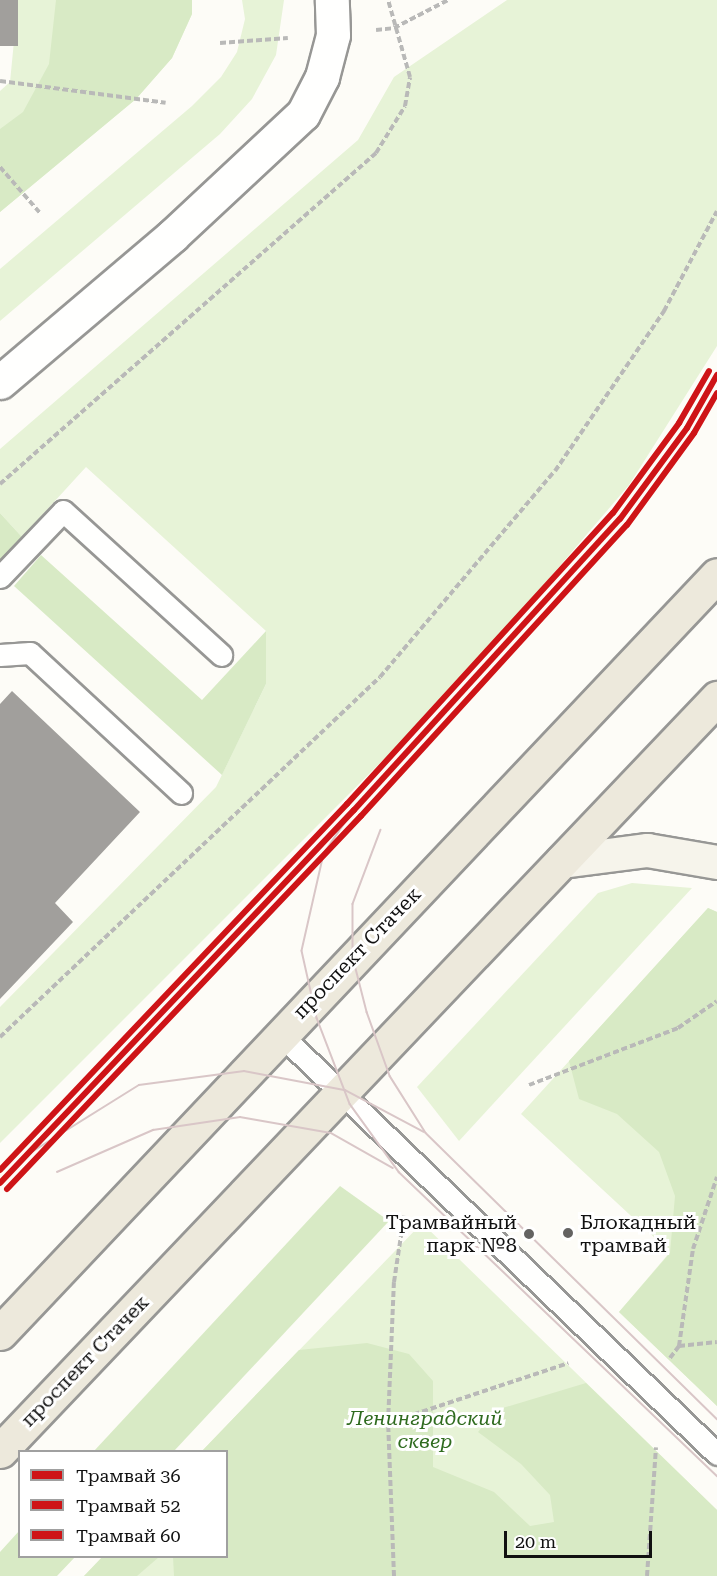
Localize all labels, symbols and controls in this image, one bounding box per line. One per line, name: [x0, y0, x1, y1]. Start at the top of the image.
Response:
street label: проспект Стачек: [288, 882, 426, 1024]
place label: Трамвайный парк №8: [386, 1210, 517, 1257]
place label: Блокадный трамвай: [580, 1210, 696, 1257]
marker: Блокадный трамвай: [561, 1226, 575, 1240]
marker: Трамвайный парк №8: [522, 1227, 536, 1241]
street label: проспект Стачек: [16, 1290, 154, 1432]
park label: Ленинградский сквер: [347, 1406, 503, 1453]
legend: [18, 1450, 228, 1558]
text: Трамвай 36: [76, 1465, 181, 1486]
text: Трамвай 52: [76, 1495, 181, 1516]
scale bar: [507, 1519, 656, 1557]
text: Трамвай 60: [76, 1525, 181, 1546]
text: 20 m: [515, 1531, 556, 1552]

